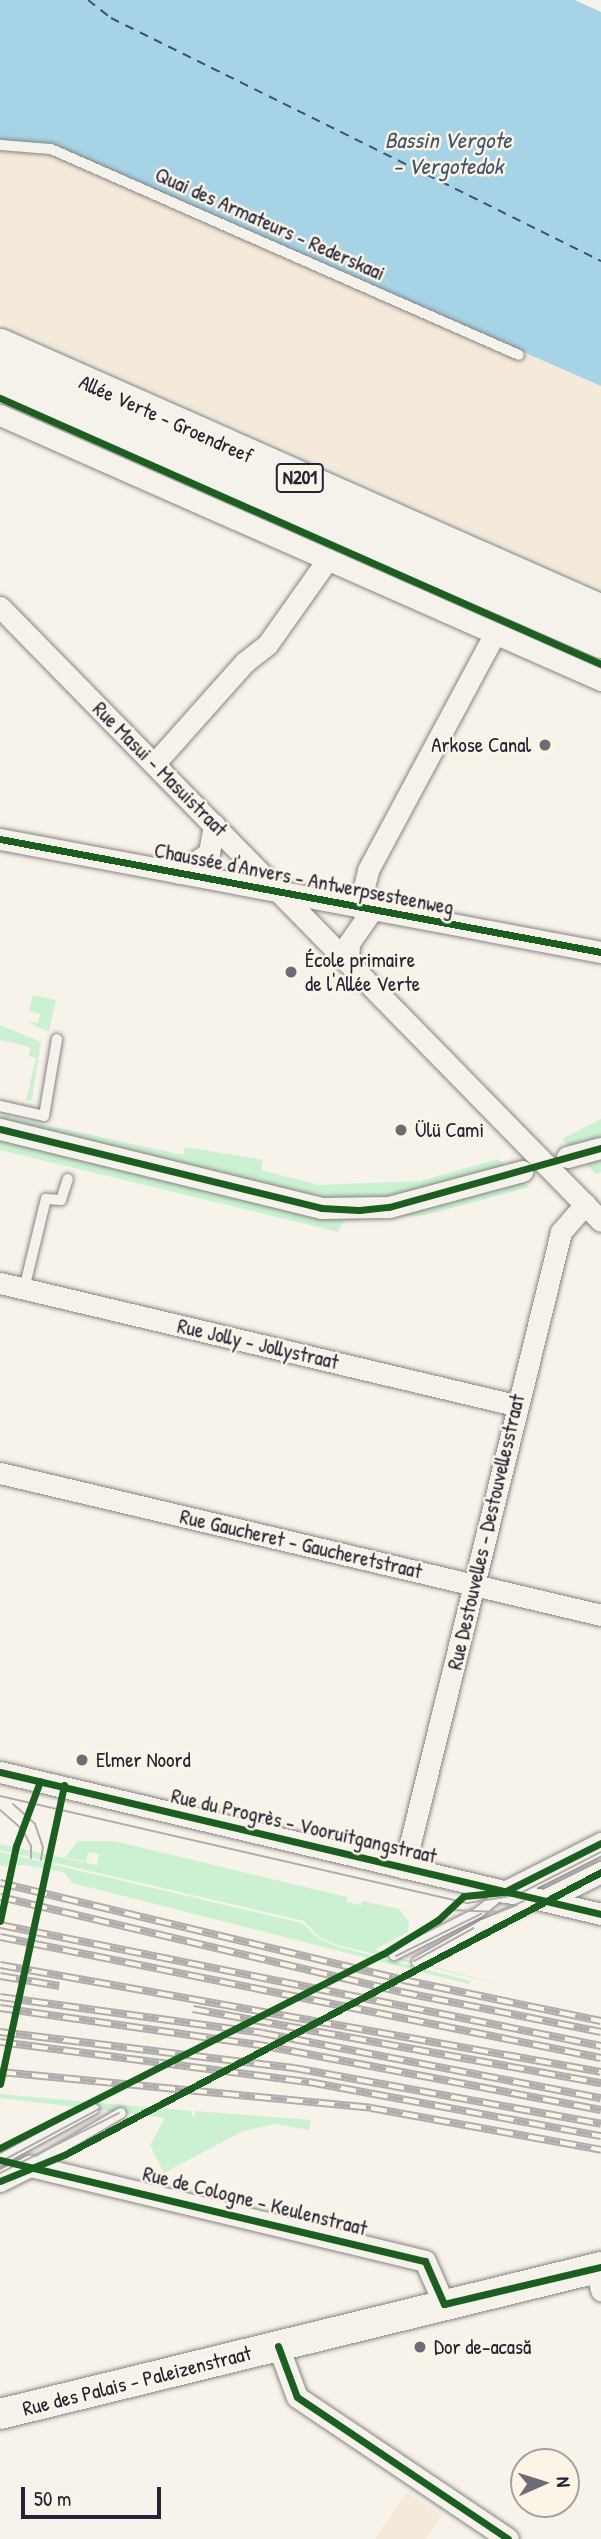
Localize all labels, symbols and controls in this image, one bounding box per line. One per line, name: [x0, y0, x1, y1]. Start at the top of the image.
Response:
water label: Bassin Vergote - Vergotedok: [385, 126, 511, 180]
street label: Quai des Armateurs - Rederskaai: [151, 162, 389, 286]
street label: Allée Verte - Groendreef: [75, 369, 257, 469]
road number: N201: [276, 463, 324, 494]
street label: Rue Masui - Masuistraat: [87, 696, 233, 842]
place label: Arkose Canal: [431, 732, 531, 758]
marker: Arkose Canal: [537, 737, 553, 753]
street label: Chaussée d'Anvers - Antwerpsesteenweg: [152, 838, 456, 920]
place label: École primaire de l'Allée Verte: [305, 947, 420, 997]
marker: École primaire de l'Allée Verte: [283, 964, 299, 980]
place label: Ülü Cami: [415, 1117, 484, 1143]
marker: Ülü Cami: [393, 1122, 409, 1138]
street label: Rue Jolly - Jollystraat: [175, 1313, 341, 1375]
street label: Rue Destouvelles - Destouvellesstraat: [442, 1392, 530, 1672]
street label: Rue Gaucheret - Gaucheretstraat: [177, 1504, 425, 1584]
place label: Elmer Noord: [96, 1747, 191, 1773]
marker: Elmer Noord: [74, 1752, 90, 1768]
street label: Rue du Progrès - Vooruitgangstraat: [169, 1783, 439, 1869]
street label: Rue de Cologne - Keulenstraat: [140, 2161, 370, 2241]
place label: Dor de-acasă: [434, 2334, 531, 2360]
marker: Dor de-acasă: [412, 2339, 428, 2355]
street label: Rue des Palais - Paleizenstraat: [20, 2340, 254, 2422]
north arrow: [510, 2448, 580, 2518]
scale bar: [24, 2472, 164, 2516]
text: N: [551, 2476, 577, 2488]
text: 50 m: [34, 2484, 71, 2513]

